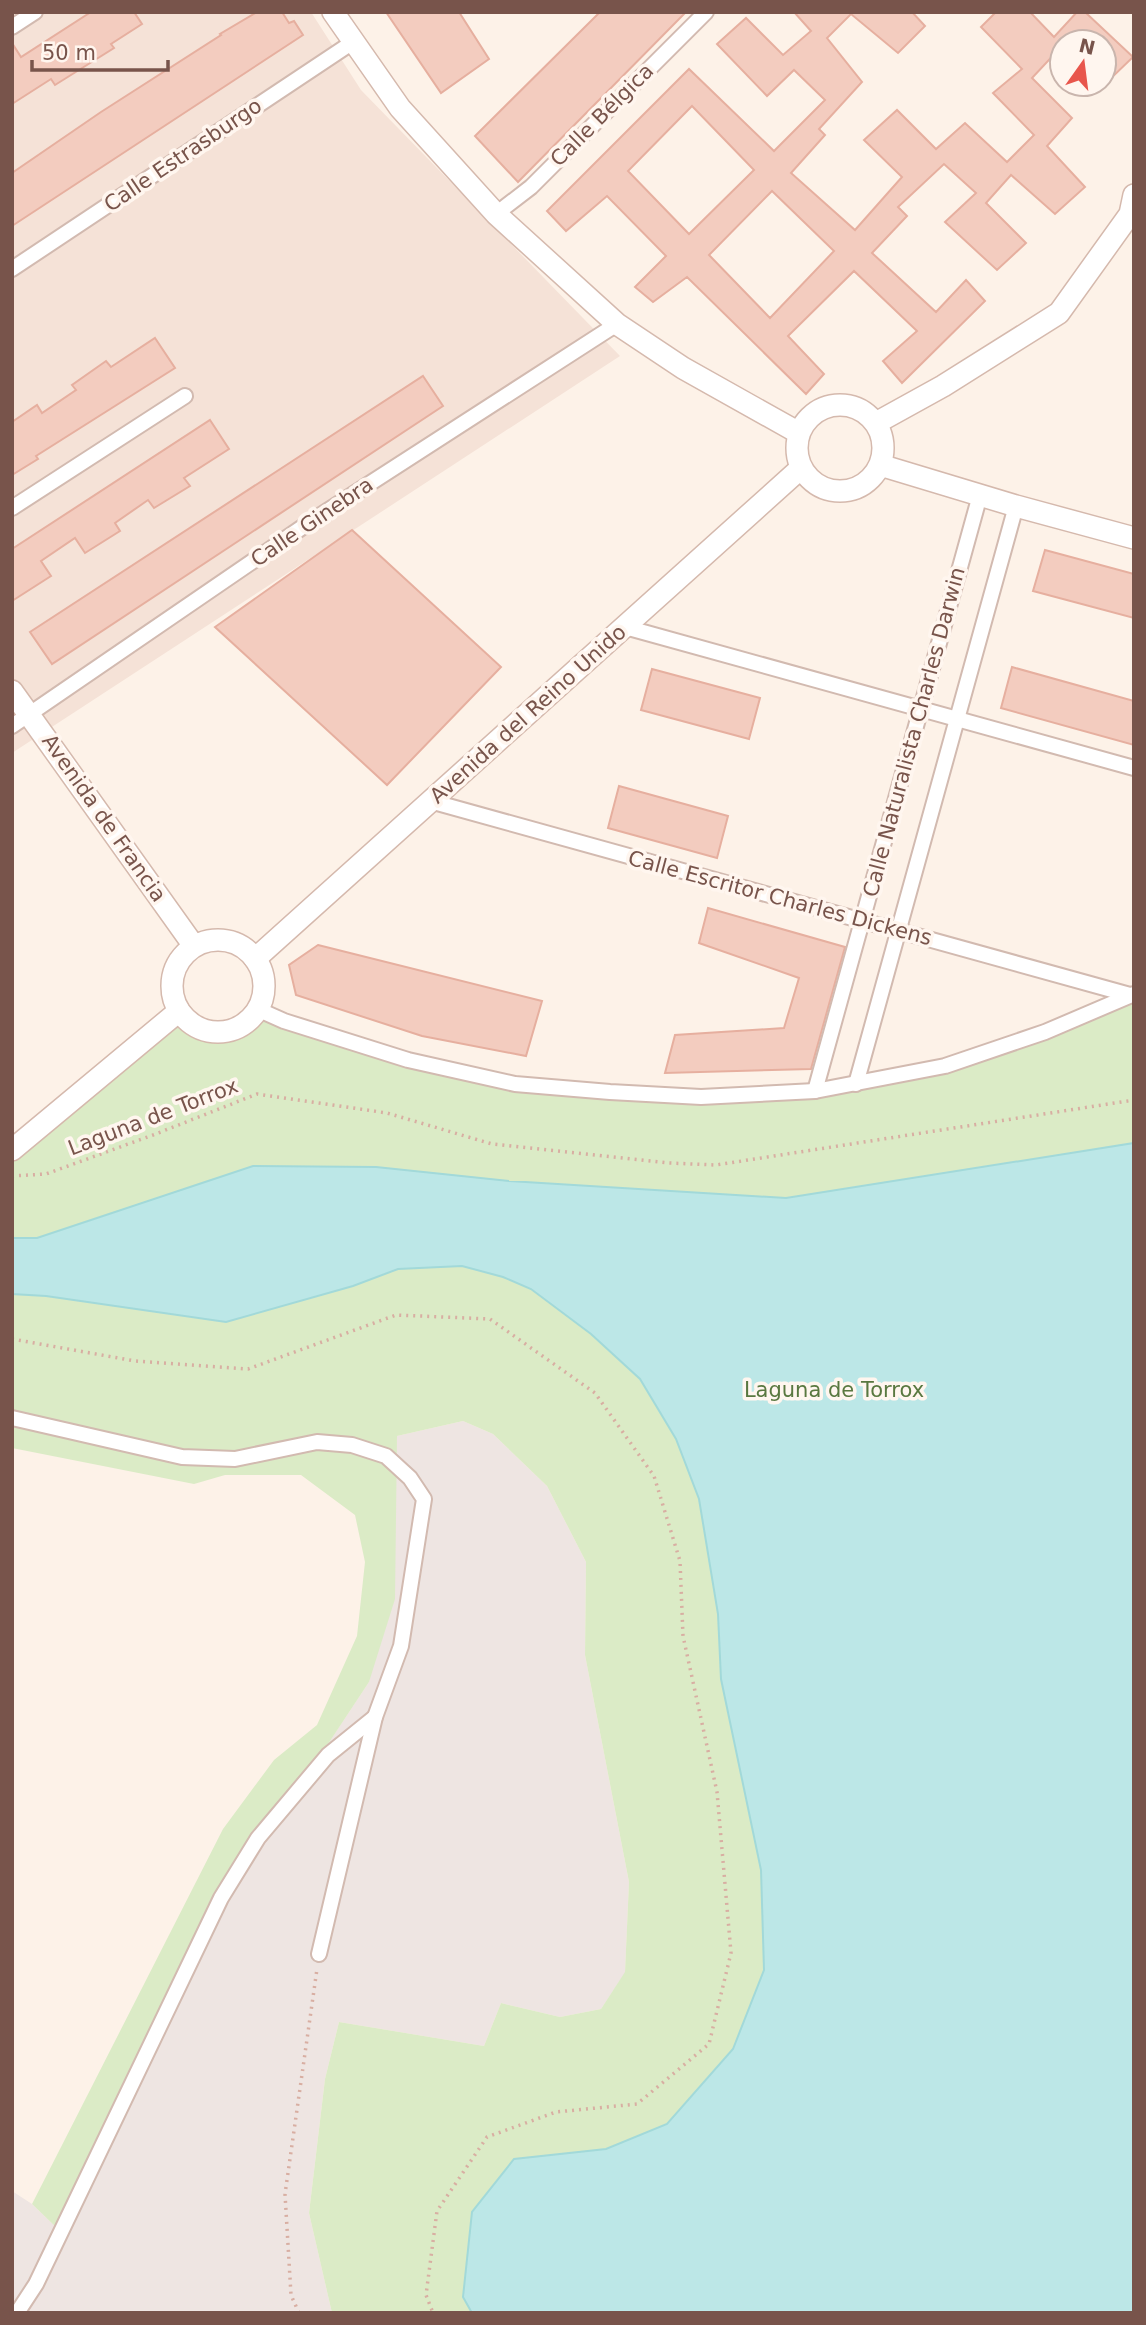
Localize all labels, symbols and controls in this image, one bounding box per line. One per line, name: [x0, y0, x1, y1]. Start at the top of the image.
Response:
scale bar: [32, 28, 168, 72]
north arrow: [1048, 28, 1118, 98]
text: N: [1077, 34, 1097, 59]
text: 50 m: [42, 41, 96, 65]
street label: Calle Bélgica: [546, 59, 658, 171]
street label: Calle Estrasburgo: [100, 93, 266, 217]
street label: Calle Ginebra: [246, 472, 378, 572]
street label: Calle Naturalista Charles Darwin: [858, 564, 970, 900]
street label: Avenida del Reino Unido: [425, 620, 631, 808]
street label: Avenida de Francia: [37, 730, 171, 906]
street label: Calle Escritor Charles Dickens: [626, 846, 934, 950]
street label: Laguna de Torrox: [65, 1074, 241, 1160]
park label: Laguna de Torrox: [744, 1378, 924, 1402]

